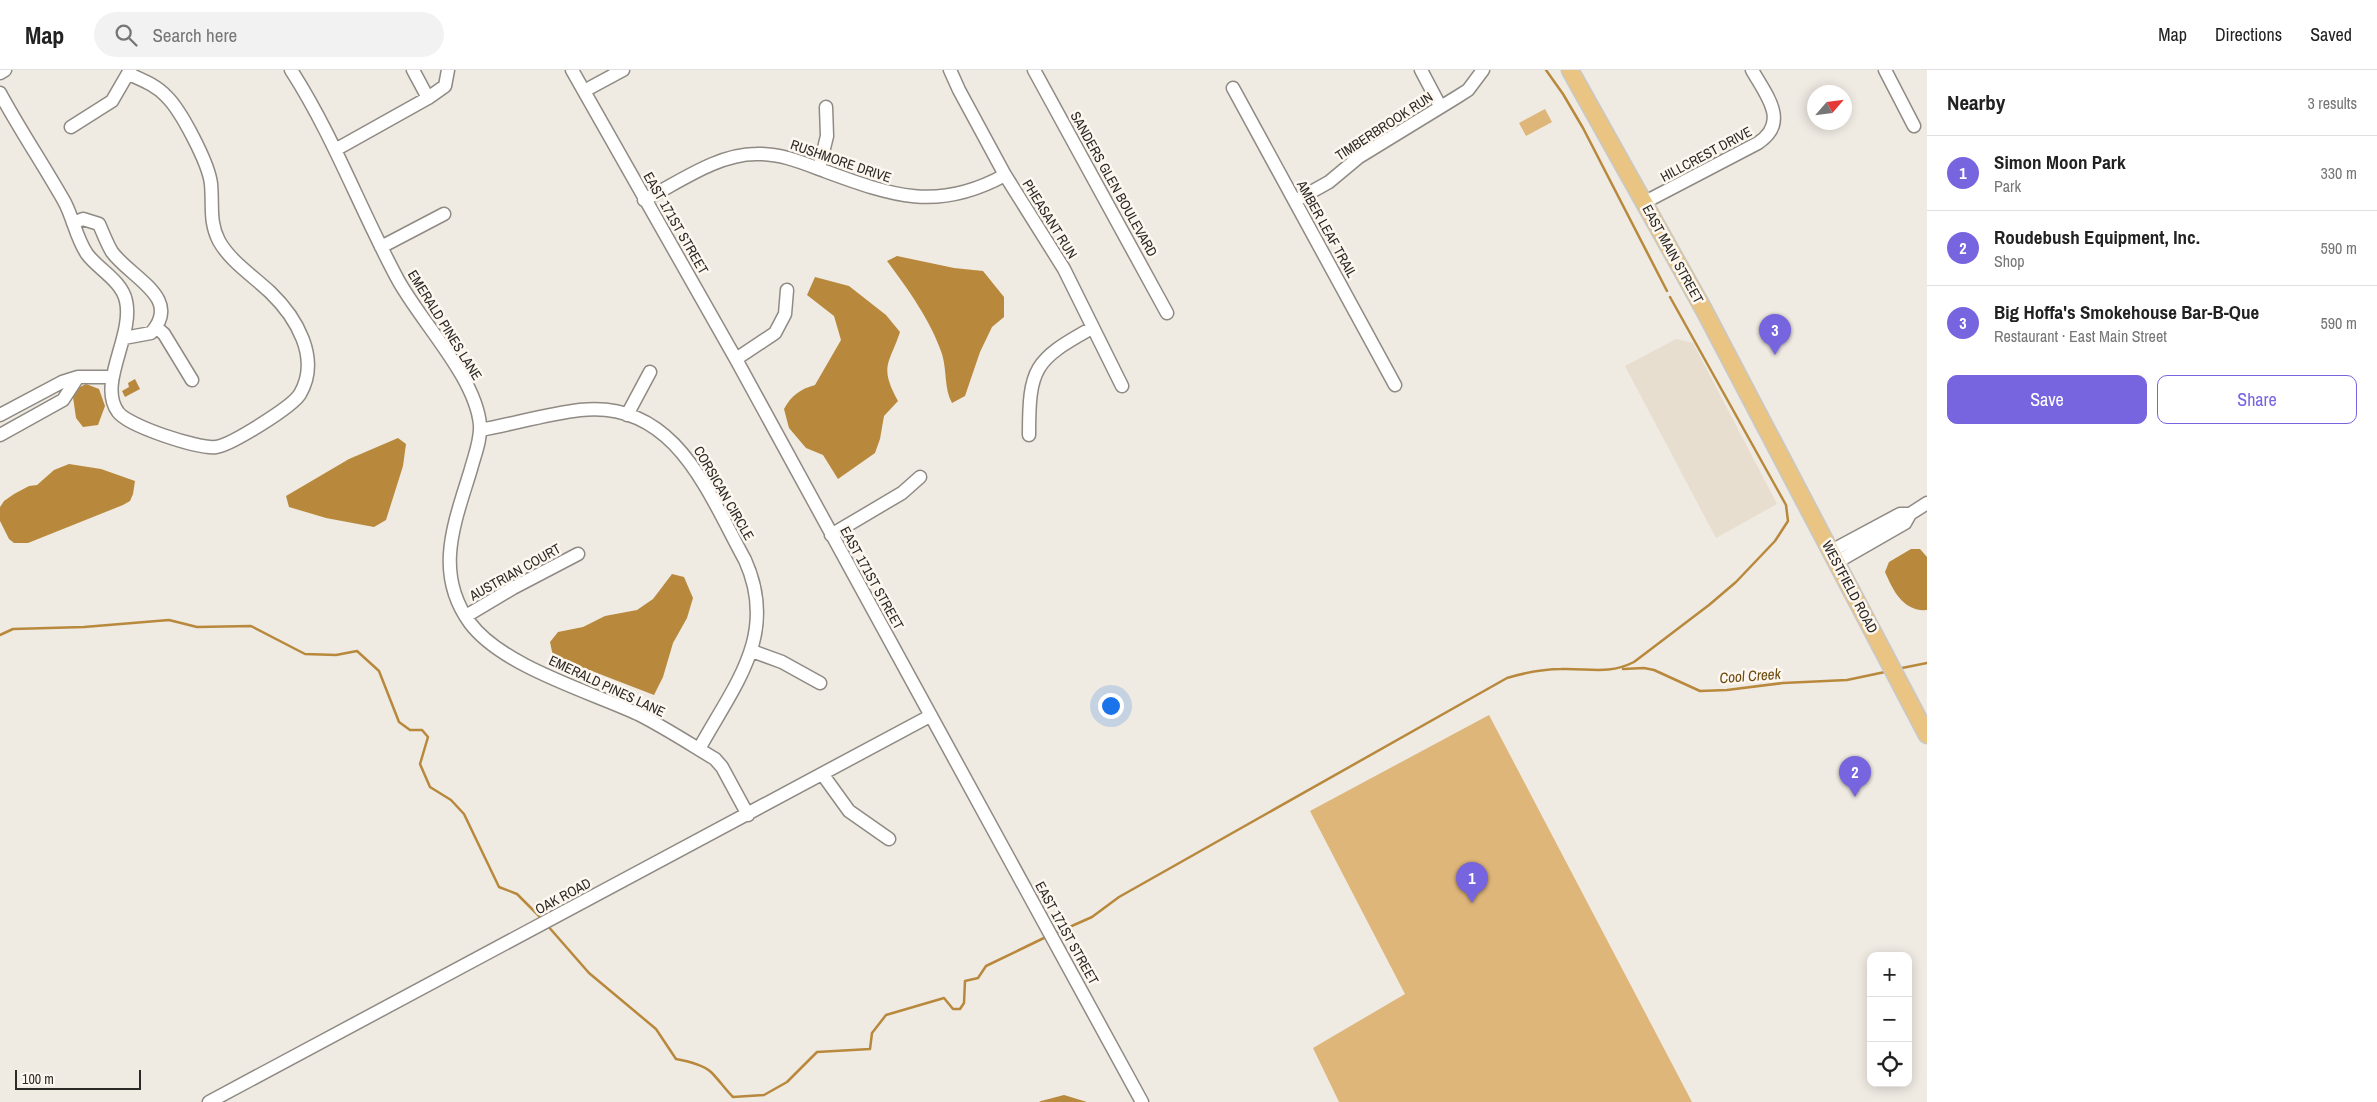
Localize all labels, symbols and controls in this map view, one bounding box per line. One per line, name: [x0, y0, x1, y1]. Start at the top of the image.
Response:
search box: [94, 12, 444, 57]
text: Map: [25, 19, 64, 51]
icon: search: [112, 21, 140, 49]
text: Search here: [152, 22, 237, 48]
text: Map: [2158, 22, 2187, 47]
text: Directions: [2215, 22, 2282, 47]
text: Saved: [2310, 22, 2352, 47]
north arrow: [1807, 85, 1852, 130]
street label: TIMBERBROOK RUN: [1332, 88, 1436, 164]
text: Nearby: [1947, 88, 2005, 117]
text: 3 results: [2307, 92, 2357, 114]
street label: SANDERS GLEN BOULEVARD: [1067, 108, 1161, 260]
street label: HILLCREST DRIVE: [1657, 122, 1755, 186]
street label: RUSHMORE DRIVE: [788, 135, 894, 187]
text: Simon Moon Park: [1994, 149, 2126, 175]
text: 1: [1959, 162, 1967, 184]
text: 330 m: [2321, 162, 2357, 184]
street label: EAST 171ST STREET: [639, 169, 713, 277]
text: Park: [1994, 175, 2021, 197]
street label: PHEASANT RUN: [1019, 176, 1081, 262]
street label: AMBER LEAF TRAIL: [1292, 176, 1361, 281]
street label: EAST MAIN STREET: [1638, 201, 1708, 307]
text: Roudebush Equipment, Inc.: [1994, 224, 2200, 250]
text: 2: [1959, 237, 1967, 259]
text: 590 m: [2321, 237, 2357, 259]
text: Shop: [1994, 250, 2025, 272]
street label: EMERALD PINES LANE: [404, 267, 486, 383]
text: Big Hoffa's Smokehouse Bar-B-Que: [1994, 299, 2259, 325]
text: 3: [1959, 312, 1967, 334]
text: 590 m: [2321, 312, 2357, 334]
pin: 3: [1759, 314, 1791, 355]
text: Restaurant · East Main Street: [1994, 325, 2167, 347]
button: Save: [1947, 375, 2147, 424]
button: Share: [2157, 375, 2357, 424]
street label: CORSICAN CIRCLE: [690, 443, 758, 543]
street label: EAST 171ST STREET: [836, 523, 908, 633]
street label: WESTFIELD ROAD: [1818, 538, 1882, 636]
street label: AUSTRIAN COURT: [465, 539, 564, 605]
street label: EMERALD PINES LANE: [546, 651, 668, 721]
water label: Cool Creek: [1719, 663, 1782, 688]
your location: [1098, 693, 1124, 719]
pin: 2: [1839, 756, 1871, 797]
pin: 1: [1456, 862, 1488, 903]
street label: OAK ROAD: [532, 874, 594, 918]
street label: EAST 171ST STREET: [1031, 878, 1103, 988]
map controls: [1867, 952, 1912, 1087]
button: +: [1867, 952, 1912, 997]
button: −: [1867, 997, 1912, 1042]
button: locate: [1867, 1042, 1912, 1087]
scale bar: [15, 1067, 141, 1090]
text: 100 m: [22, 1070, 54, 1088]

